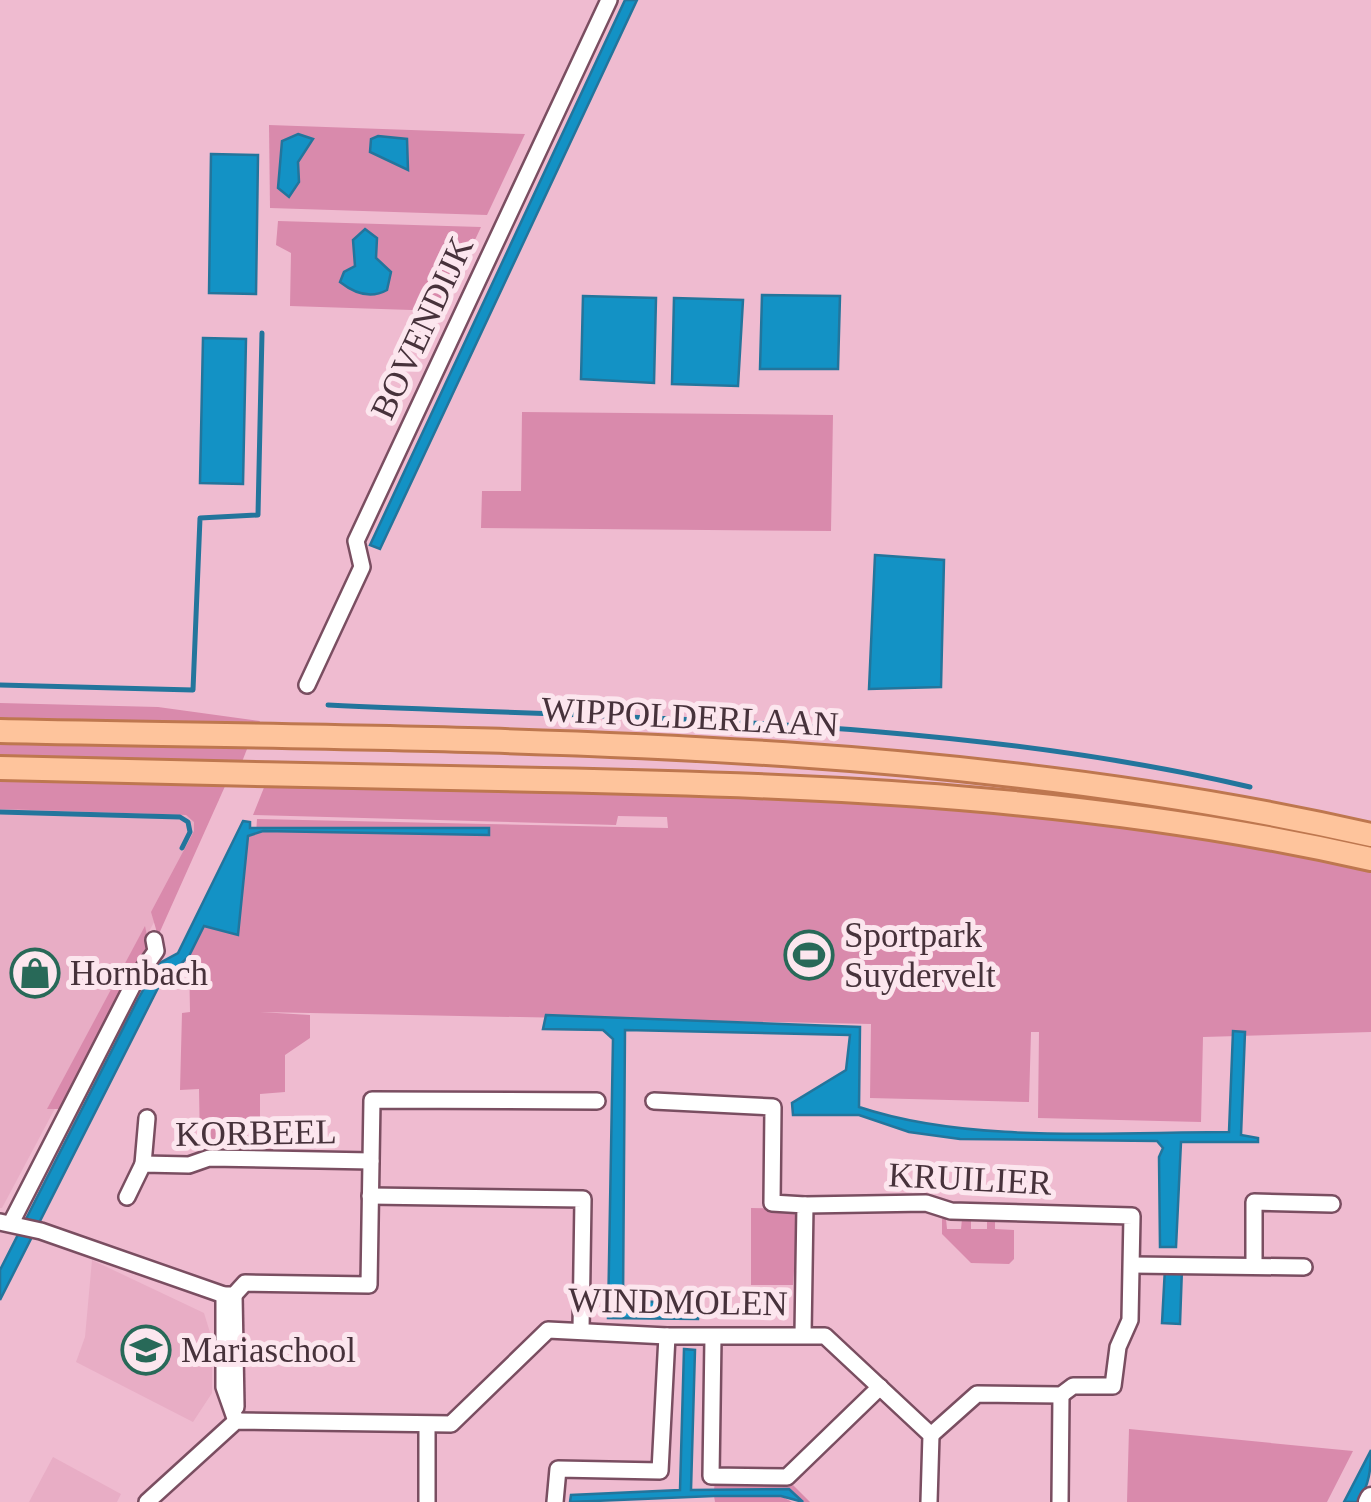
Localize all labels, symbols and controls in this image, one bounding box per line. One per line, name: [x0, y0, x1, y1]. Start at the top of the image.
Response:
street label: BOVENDIJK: [363, 231, 481, 425]
street label: WIPPOLDERLAAN: [540, 690, 840, 744]
place label: Sportpark Suydervelt: [844, 916, 996, 995]
sports icon: Sportpark Suydervelt: [783, 929, 835, 981]
shop icon: Hornbach: [9, 947, 61, 999]
place label: Hornbach: [70, 954, 209, 993]
street label: KORBEEL: [175, 1112, 337, 1154]
street label: KRUILIER: [887, 1155, 1053, 1203]
street label: WINDMOLEN: [568, 1281, 788, 1323]
school or university icon: Mariaschool: [120, 1324, 172, 1376]
place label: Mariaschool: [181, 1331, 356, 1370]

